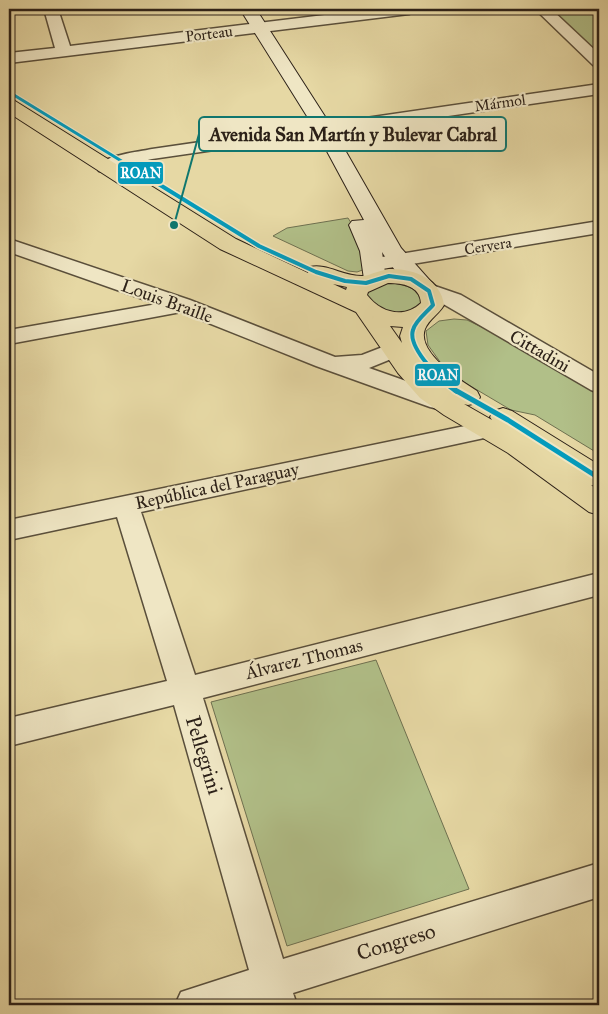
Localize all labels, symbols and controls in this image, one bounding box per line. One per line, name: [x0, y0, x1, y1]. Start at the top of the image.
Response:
street label: Porteau: [184, 22, 234, 46]
street label: Mármol: [473, 90, 528, 116]
callout: Avenida San Martín y Bulevar Cabral: [199, 117, 506, 151]
text: Avenida San Martín y Bulevar Cabral: [207, 123, 498, 147]
line badge: ROAN: [117, 161, 164, 185]
text: ROAN: [120, 165, 162, 182]
street label: Cervera: [463, 233, 514, 259]
street label: Louis Braille: [118, 274, 216, 328]
street label: Cittadini: [506, 325, 574, 377]
line badge: ROAN: [414, 363, 461, 387]
text: ROAN: [417, 367, 459, 384]
street label: República del Paraguay: [133, 458, 302, 515]
street label: Álvarez Thomas: [242, 632, 365, 684]
street label: Pellegrini: [180, 713, 228, 798]
street label: Congreso: [353, 918, 439, 966]

